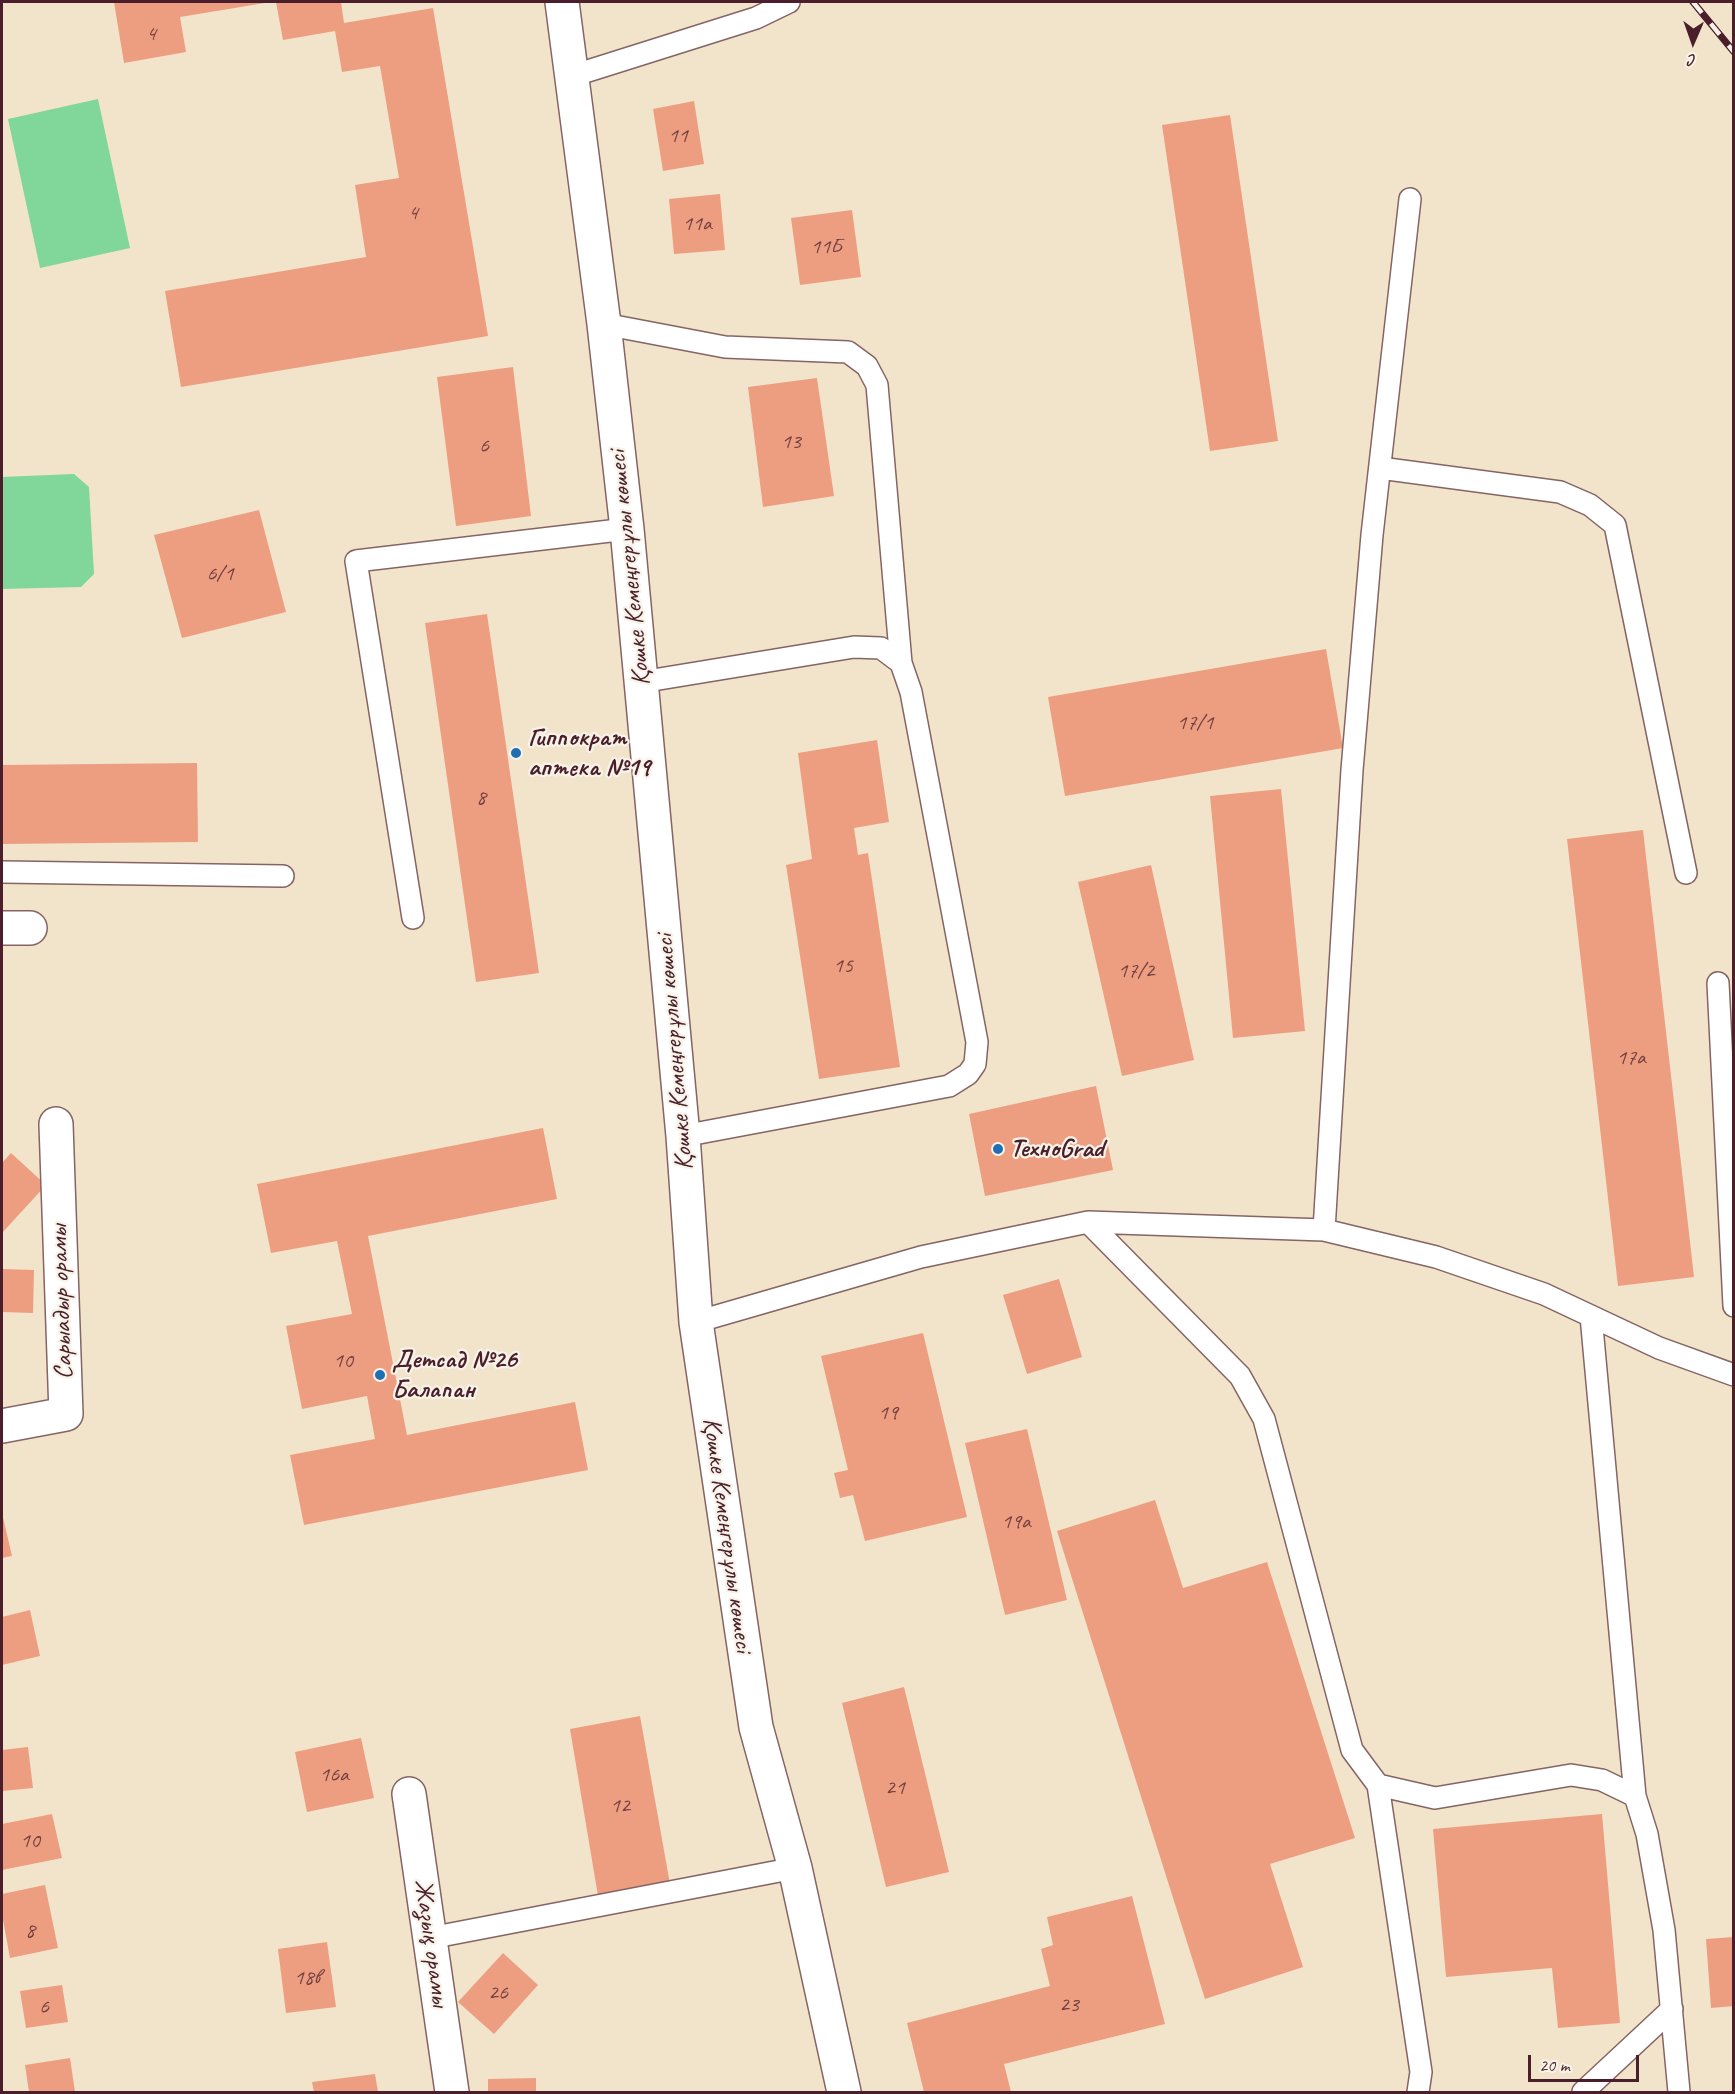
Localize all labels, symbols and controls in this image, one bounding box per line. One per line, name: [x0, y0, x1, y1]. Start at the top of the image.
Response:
north arrow: [1663, 12, 1723, 72]
house number: 4: [146, 21, 156, 47]
text: С: [1688, 50, 1697, 70]
house number: 11: [668, 123, 688, 149]
house number: 4: [408, 200, 418, 226]
house number: 11а: [682, 211, 712, 237]
house number: 11Б: [811, 234, 841, 260]
house number: 13: [781, 429, 801, 455]
house number: 6: [479, 433, 489, 459]
street label: Қошке Кемеңгерұлы көшесі: [602, 449, 658, 687]
house number: 6/1: [206, 561, 234, 587]
house number: 17/1: [1177, 710, 1213, 736]
place label: Гиппократ аптека №19: [528, 722, 650, 784]
marker: Гиппократ аптека №19: [509, 746, 523, 760]
house number: 8: [476, 785, 486, 811]
street label: Қошке Кемеңгерұлы көшесі: [649, 933, 701, 1171]
house number: 15: [833, 953, 853, 979]
house number: 17/2: [1118, 958, 1154, 984]
house number: 17а: [1616, 1045, 1646, 1071]
place label: ТехноGrad: [1010, 1133, 1103, 1165]
marker: ТехноGrad: [991, 1142, 1005, 1156]
street label: Сарыадыр орамы: [44, 1224, 80, 1380]
place label: Детсад №26 Балапан: [392, 1344, 517, 1406]
house number: 10: [333, 1348, 353, 1374]
marker: Детсад №26 Балапан: [373, 1368, 387, 1382]
house number: 19: [878, 1400, 898, 1426]
street label: Қошке Кемеңгерұлы көшесі: [695, 1416, 759, 1654]
house number: 19а: [1001, 1509, 1031, 1535]
house number: 16а: [319, 1762, 349, 1788]
house number: 21: [885, 1775, 905, 1801]
house number: 12: [610, 1793, 630, 1819]
house number: 10: [20, 1828, 40, 1854]
street label: Жазық орамы: [407, 1877, 455, 2009]
house number: 8: [25, 1918, 35, 1944]
house number: 18в: [294, 1965, 320, 1991]
house number: 26: [488, 1980, 508, 2006]
house number: 23: [1059, 1992, 1079, 2018]
house number: 6: [39, 1994, 49, 2020]
scale bar: [1531, 2043, 1642, 2081]
text: 20 m: [1539, 2054, 1570, 2076]

